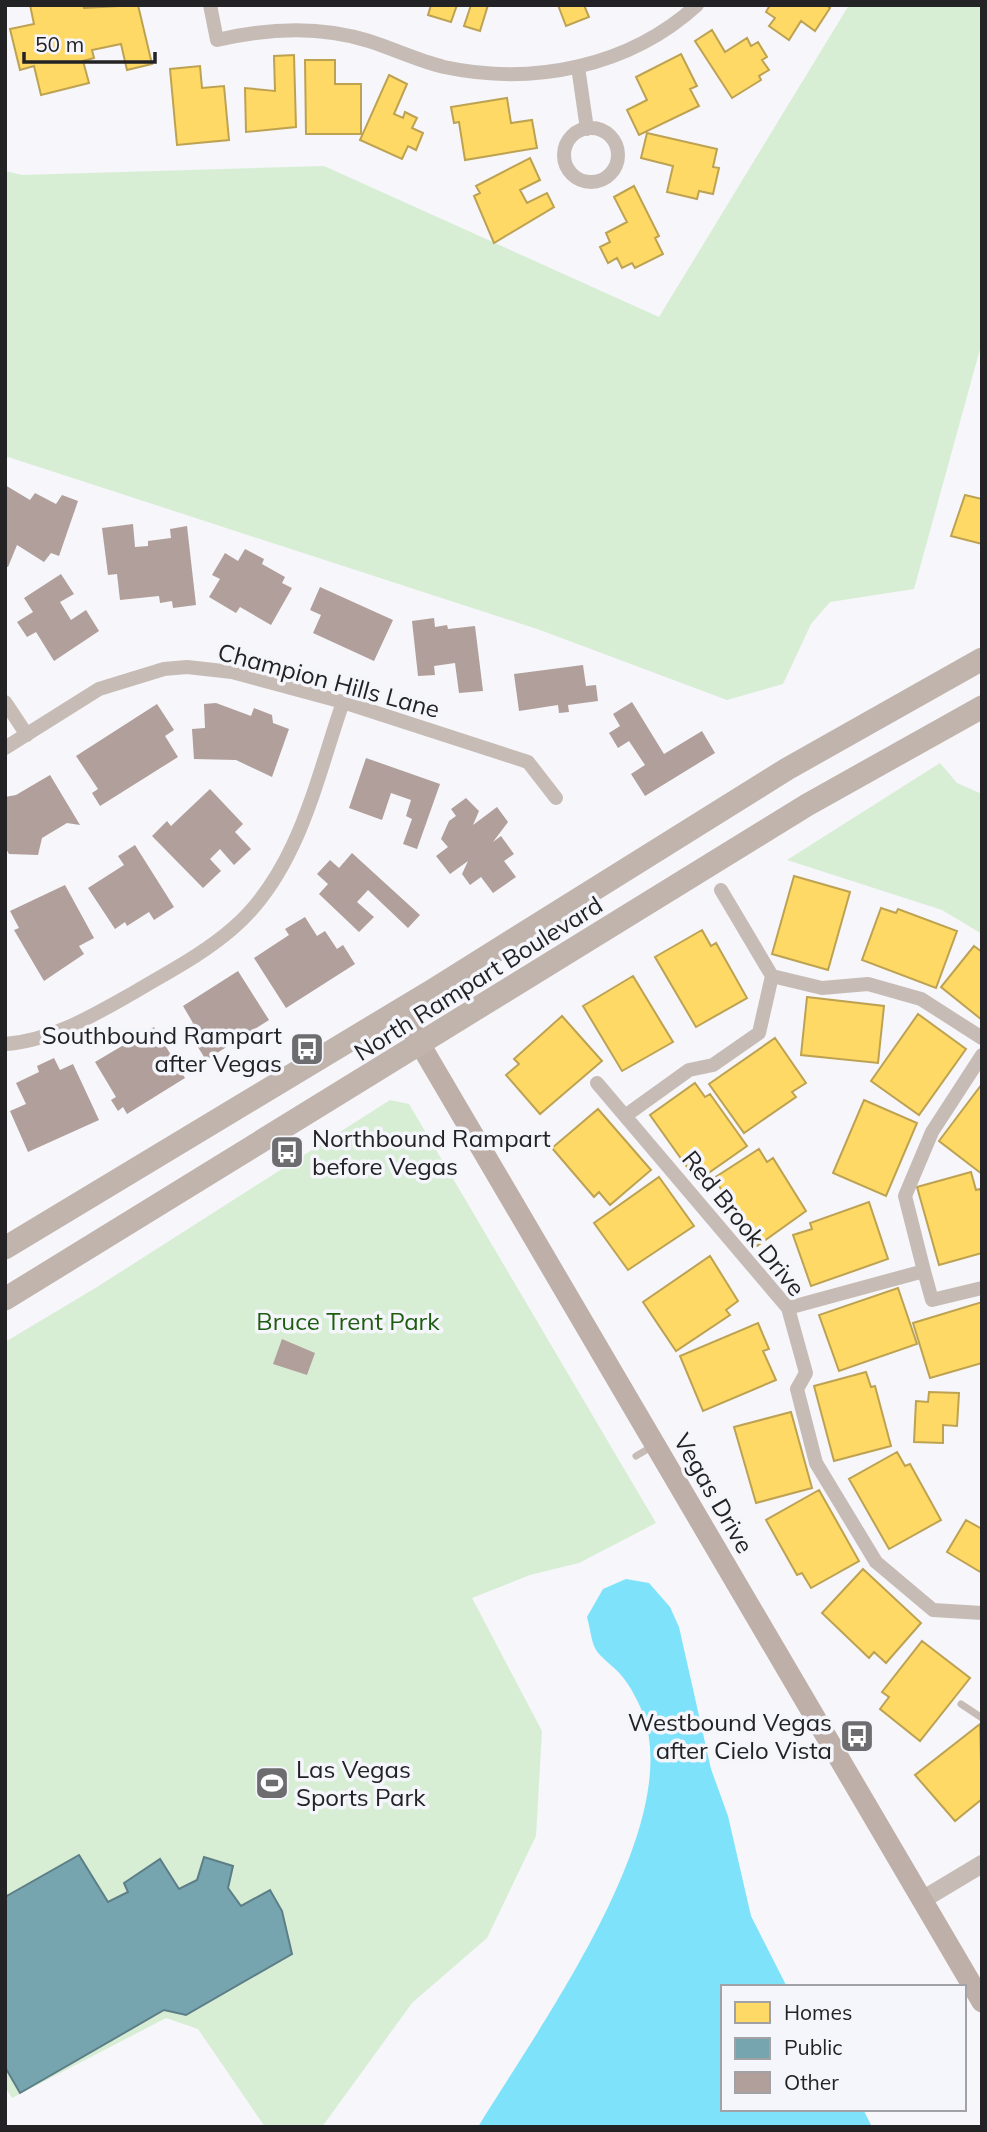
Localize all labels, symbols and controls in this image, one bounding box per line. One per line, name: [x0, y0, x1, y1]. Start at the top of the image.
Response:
scale bar: [24, 21, 156, 65]
text: 50 m: [35, 31, 84, 57]
street label: Champion Hills Lane: [215, 636, 443, 724]
street label: North Rampart Boulevard: [348, 889, 608, 1067]
place label: Southbound Rampart after Vegas: [42, 1020, 282, 1078]
bus stop icon: Southbound Rampart after Vegas: [288, 1030, 326, 1068]
place label: Northbound Rampart before Vegas: [312, 1123, 551, 1181]
bus stop icon: Northbound Rampart before Vegas: [268, 1133, 306, 1171]
street label: Red Brook Drive: [676, 1144, 812, 1302]
park label: Bruce Trent Park: [256, 1306, 440, 1336]
street label: Vegas Drive: [668, 1428, 760, 1558]
place label: Westbound Vegas after Cielo Vista: [628, 1707, 832, 1765]
bus stop icon: Westbound Vegas after Cielo Vista: [838, 1717, 876, 1755]
place label: Las Vegas Sports Park: [296, 1754, 426, 1812]
sports icon: Las Vegas Sports Park: [253, 1764, 291, 1802]
legend: [721, 1985, 966, 2111]
text: Homes: [784, 1999, 852, 2025]
text: Public: [784, 2034, 843, 2060]
text: Other: [784, 2069, 839, 2095]

